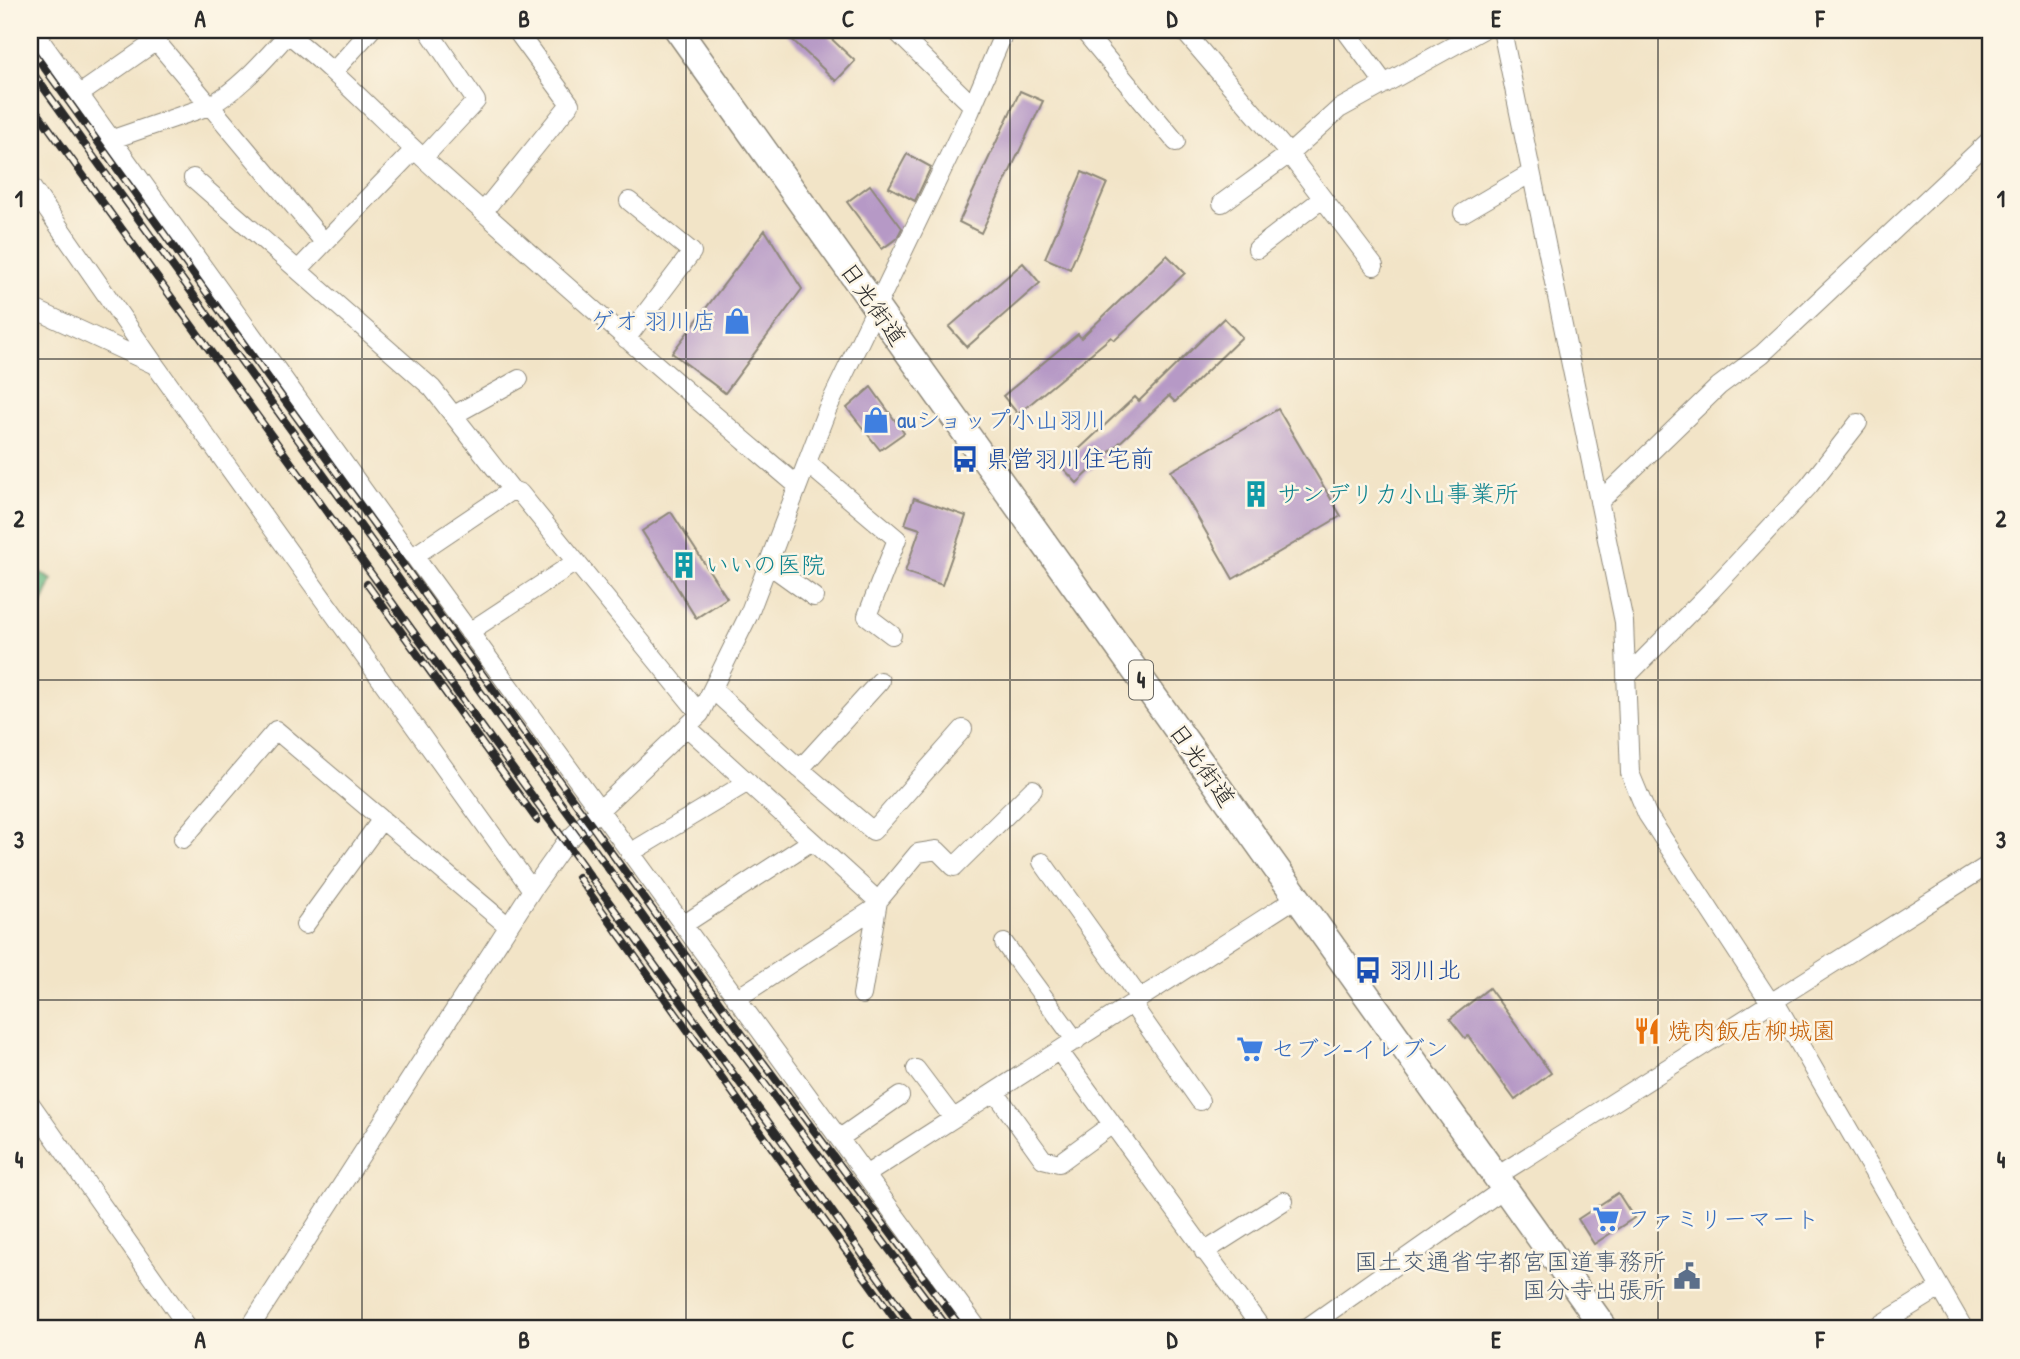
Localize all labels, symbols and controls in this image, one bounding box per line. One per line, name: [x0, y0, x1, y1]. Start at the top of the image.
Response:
text: A: [194, 3, 206, 34]
text: B: [518, 3, 530, 34]
text: C: [842, 3, 854, 34]
text: D: [1167, 3, 1179, 34]
text: E: [1491, 3, 1502, 34]
text: F: [1815, 3, 1826, 34]
text: 1: [15, 183, 23, 214]
text: 1: [1997, 183, 2005, 214]
street label: 日光街道: [833, 255, 914, 352]
place label: ゲオ 羽川店: [590, 304, 716, 336]
shop icon: ゲオ 羽川店: [722, 306, 752, 336]
place label: auショップ小山羽川: [897, 403, 1107, 435]
shop icon: auショップ小山羽川: [861, 405, 891, 435]
place label: 県営羽川住宅前: [986, 442, 1154, 474]
bus stop icon: 県営羽川住宅前: [950, 444, 980, 474]
place label: サンデリカ小山事業所: [1277, 477, 1518, 509]
building icon: サンデリカ小山事業所: [1241, 479, 1271, 509]
text: 2: [14, 503, 25, 534]
text: 2: [1996, 503, 2007, 534]
place label: いいの医院: [705, 548, 825, 580]
building icon: いいの医院: [669, 550, 699, 580]
road number: 4: [1129, 660, 1153, 700]
street label: 日光街道: [1162, 716, 1243, 813]
text: 3: [14, 824, 24, 855]
text: 3: [1996, 824, 2006, 855]
place label: 羽川北: [1389, 953, 1461, 985]
bus stop icon: 羽川北: [1353, 955, 1383, 985]
place label: 焼肉飯店柳城園: [1668, 1014, 1836, 1046]
restaurant icon: 焼肉飯店柳城園: [1632, 1016, 1662, 1046]
place label: セブン-イレブン: [1271, 1032, 1449, 1064]
supermarket icon: セブン-イレブン: [1235, 1034, 1265, 1064]
text: 4: [15, 1144, 24, 1175]
text: 4: [1997, 1144, 2006, 1175]
place label: ファミリーマート: [1627, 1202, 1819, 1234]
supermarket icon: ファミリーマート: [1591, 1204, 1621, 1234]
place label: 国土交通省宇都宮国道事務所 国分寺出張所: [1354, 1245, 1666, 1305]
public building icon: 国土交通省宇都宮国道事務所 国分寺出張所: [1672, 1261, 1702, 1291]
text: A: [194, 1324, 206, 1355]
text: B: [518, 1324, 530, 1355]
text: C: [842, 1324, 854, 1355]
text: D: [1167, 1324, 1179, 1355]
text: E: [1491, 1324, 1502, 1355]
text: F: [1815, 1324, 1826, 1355]

